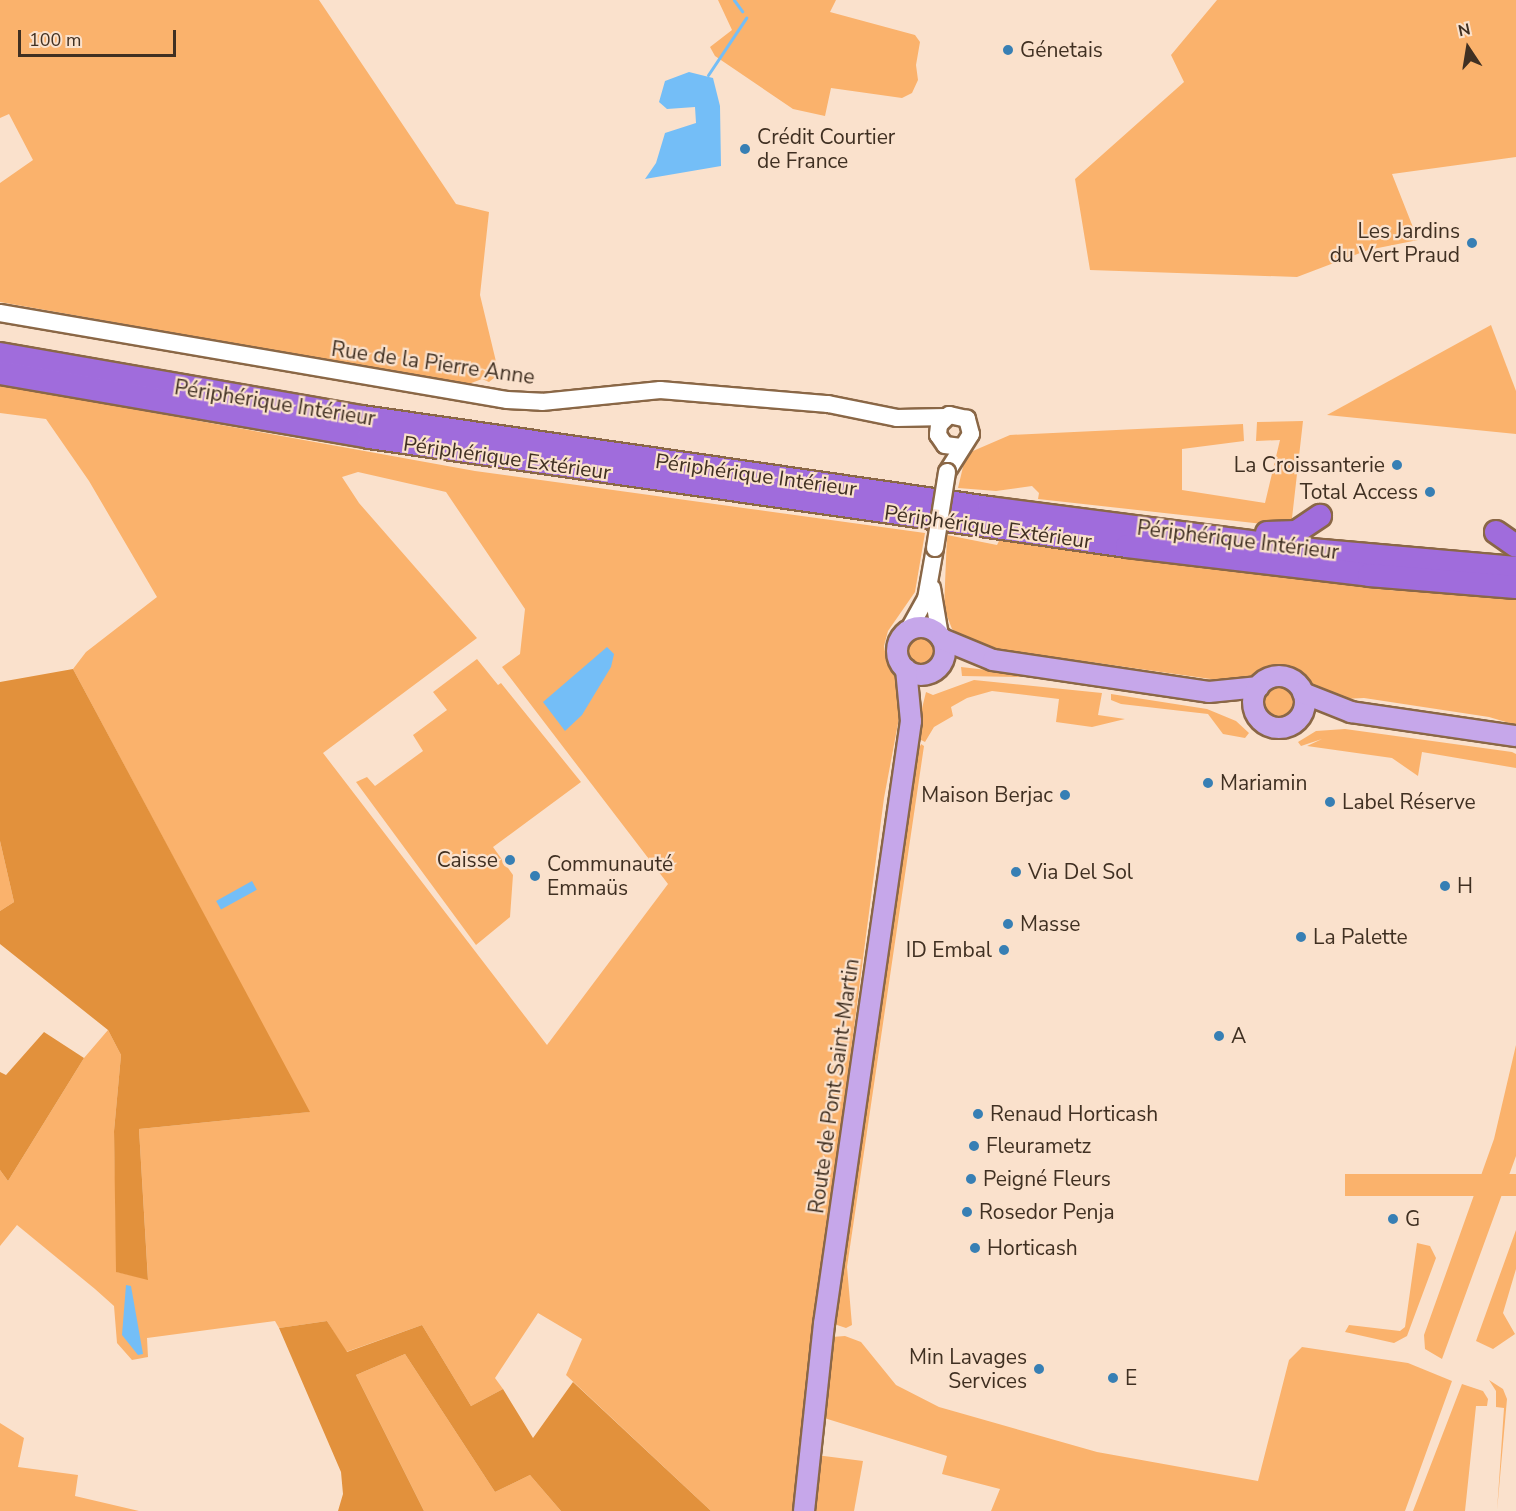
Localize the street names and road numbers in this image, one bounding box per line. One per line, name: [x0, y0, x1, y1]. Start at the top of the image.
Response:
street label: Rue de la Pierre Anne: [330, 336, 536, 390]
street label: Périphérique Intérieur: [173, 375, 377, 431]
street label: Périphérique Extérieur: [402, 431, 612, 485]
street label: Périphérique Intérieur: [654, 448, 858, 502]
street label: Périphérique Extérieur: [883, 500, 1093, 554]
street label: Périphérique Intérieur: [1136, 515, 1340, 565]
street label: Route de Pont Saint-Martin: [804, 957, 864, 1215]

